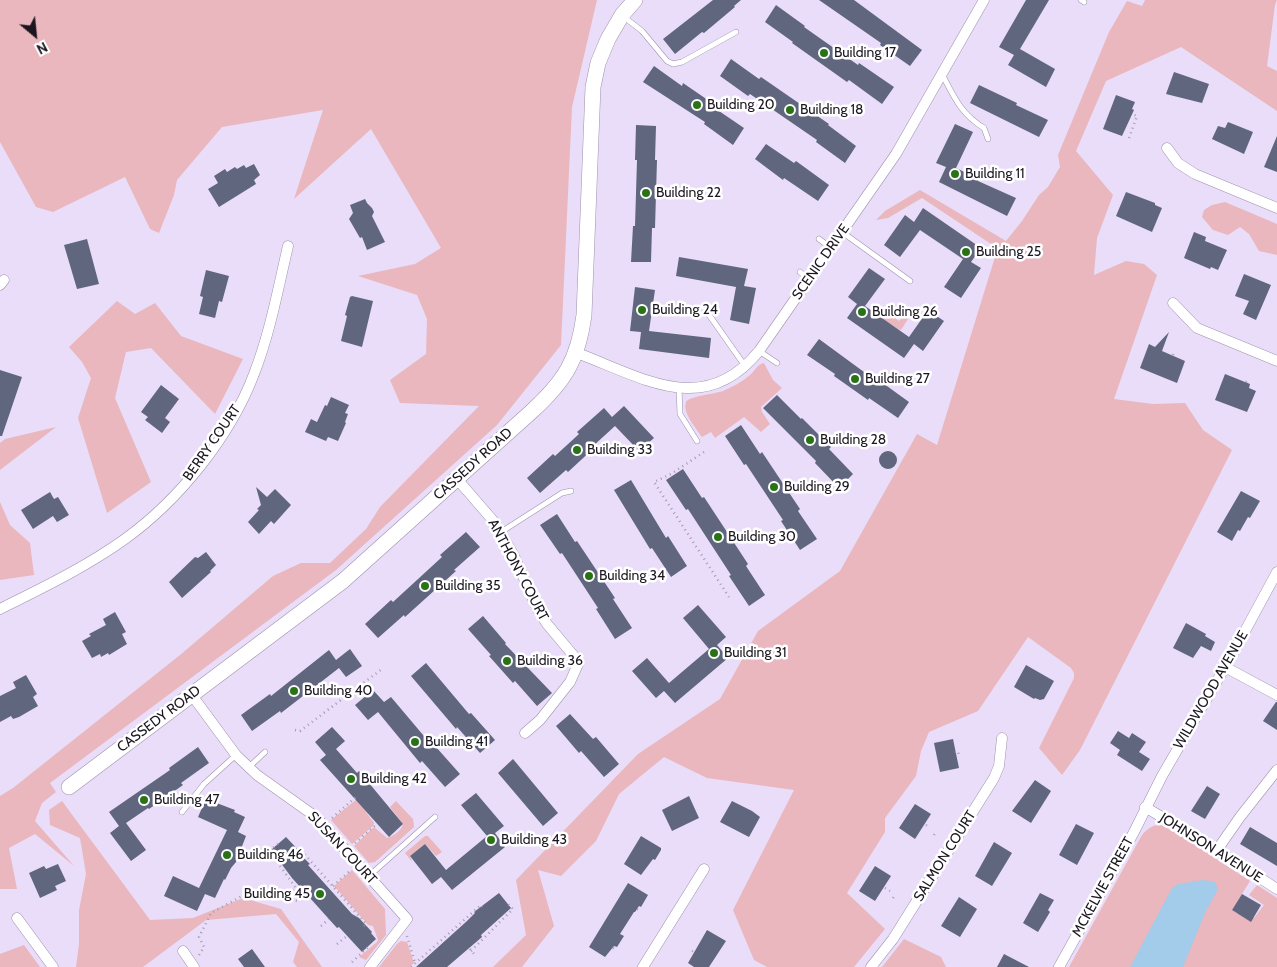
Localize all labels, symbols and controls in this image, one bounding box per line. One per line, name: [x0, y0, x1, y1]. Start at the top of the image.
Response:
north arrow: [10, 10, 60, 60]
text: N: [33, 38, 51, 59]
place label: Building 17: [834, 45, 896, 61]
marker: Building 17: [818, 47, 830, 59]
place label: Building 20: [707, 97, 775, 113]
marker: Building 20: [691, 99, 703, 111]
place label: Building 18: [800, 102, 864, 118]
marker: Building 18: [784, 104, 796, 116]
place label: Building 11: [965, 166, 1025, 182]
marker: Building 11: [949, 168, 961, 180]
place label: Building 22: [656, 185, 721, 201]
marker: Building 22: [640, 187, 652, 199]
street label: SCENIC DRIVE: [789, 221, 853, 303]
place label: Building 25: [976, 244, 1041, 260]
marker: Building 25: [960, 246, 972, 258]
place label: Building 24: [652, 302, 718, 318]
marker: Building 24: [636, 304, 648, 316]
place label: Building 26: [872, 304, 938, 320]
marker: Building 26: [856, 306, 868, 318]
place label: Building 27: [865, 371, 930, 387]
marker: Building 27: [849, 373, 861, 385]
street label: BERRY COURT: [180, 402, 244, 484]
street label: CASSEDY ROAD: [430, 424, 516, 504]
place label: Building 28: [820, 432, 886, 448]
marker: Building 28: [804, 434, 816, 446]
place label: Building 33: [587, 442, 653, 458]
marker: Building 33: [571, 444, 583, 456]
place label: Building 29: [784, 479, 850, 495]
marker: Building 29: [768, 481, 780, 493]
street label: ANTHONY COURT: [484, 516, 552, 624]
place label: Building 30: [728, 529, 796, 545]
marker: Building 30: [712, 531, 724, 543]
place label: Building 34: [599, 568, 665, 584]
marker: Building 34: [583, 570, 595, 582]
place label: Building 35: [435, 578, 501, 594]
marker: Building 35: [419, 580, 431, 592]
street label: WILDWOOD AVENUE: [1170, 628, 1252, 752]
place label: Building 31: [724, 645, 787, 661]
marker: Building 31: [708, 647, 720, 659]
place label: Building 36: [517, 653, 583, 669]
marker: Building 36: [501, 655, 513, 667]
street label: CASSEDY ROAD: [114, 682, 204, 756]
place label: Building 40: [304, 683, 372, 699]
marker: Building 40: [288, 685, 300, 697]
place label: Building 41: [425, 734, 488, 750]
marker: Building 41: [409, 736, 421, 748]
place label: Building 42: [361, 771, 427, 787]
marker: Building 42: [345, 773, 357, 785]
place label: Building 47: [154, 792, 220, 808]
marker: Building 47: [138, 794, 150, 806]
street label: SALMON COURT: [910, 807, 980, 905]
street label: SUSAN COURT: [304, 808, 380, 888]
street label: JOHNSON AVENUE: [1156, 810, 1266, 886]
place label: Building 43: [501, 832, 567, 848]
marker: Building 43: [485, 834, 497, 846]
street label: MCKELVIE STREET: [1069, 834, 1137, 940]
place label: Building 46: [237, 847, 304, 863]
marker: Building 46: [221, 849, 233, 861]
place label: Building 45: [244, 886, 310, 902]
marker: Building 45: [314, 888, 326, 900]

